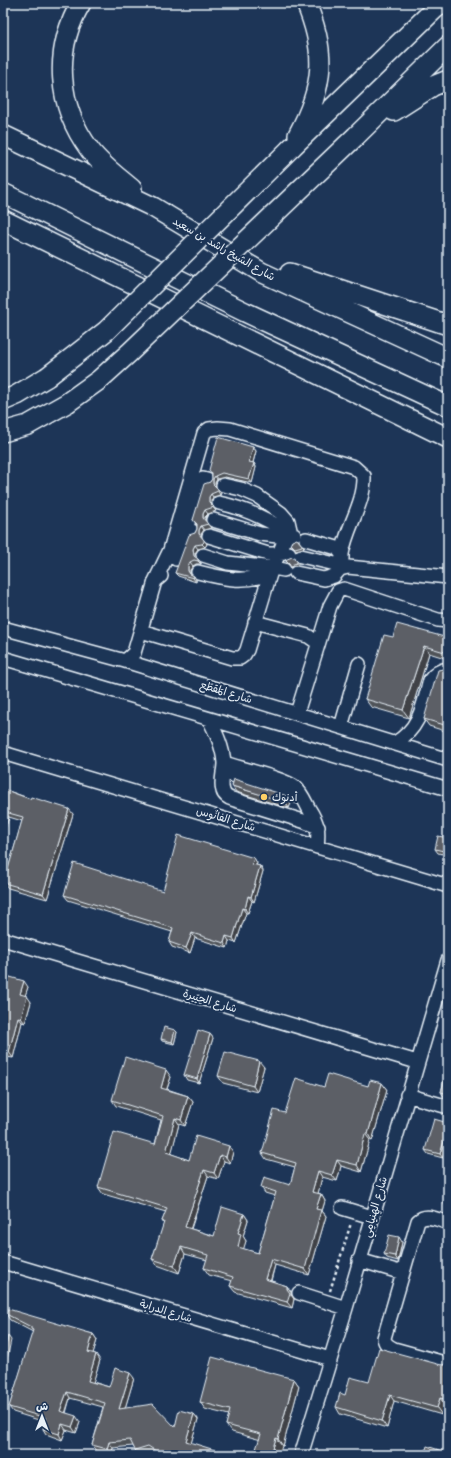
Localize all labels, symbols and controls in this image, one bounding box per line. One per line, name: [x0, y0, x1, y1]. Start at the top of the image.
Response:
street label: شارع الشيخ راشد بن سعيد: [170, 214, 277, 285]
street label: شارع المَقطَع: [198, 678, 254, 708]
place label: أدنوك: [272, 791, 298, 805]
marker: أدنوك: [259, 792, 269, 802]
street label: شارع الفانُوس: [194, 803, 257, 836]
street label: شارع الحِيَيرة: [181, 987, 239, 1017]
street label: شارع الهِنيامِي: [360, 1175, 394, 1240]
street label: شارع الدرابة: [138, 1297, 194, 1327]
north arrow: [22, 1396, 62, 1436]
text: ش: [36, 1400, 48, 1413]

